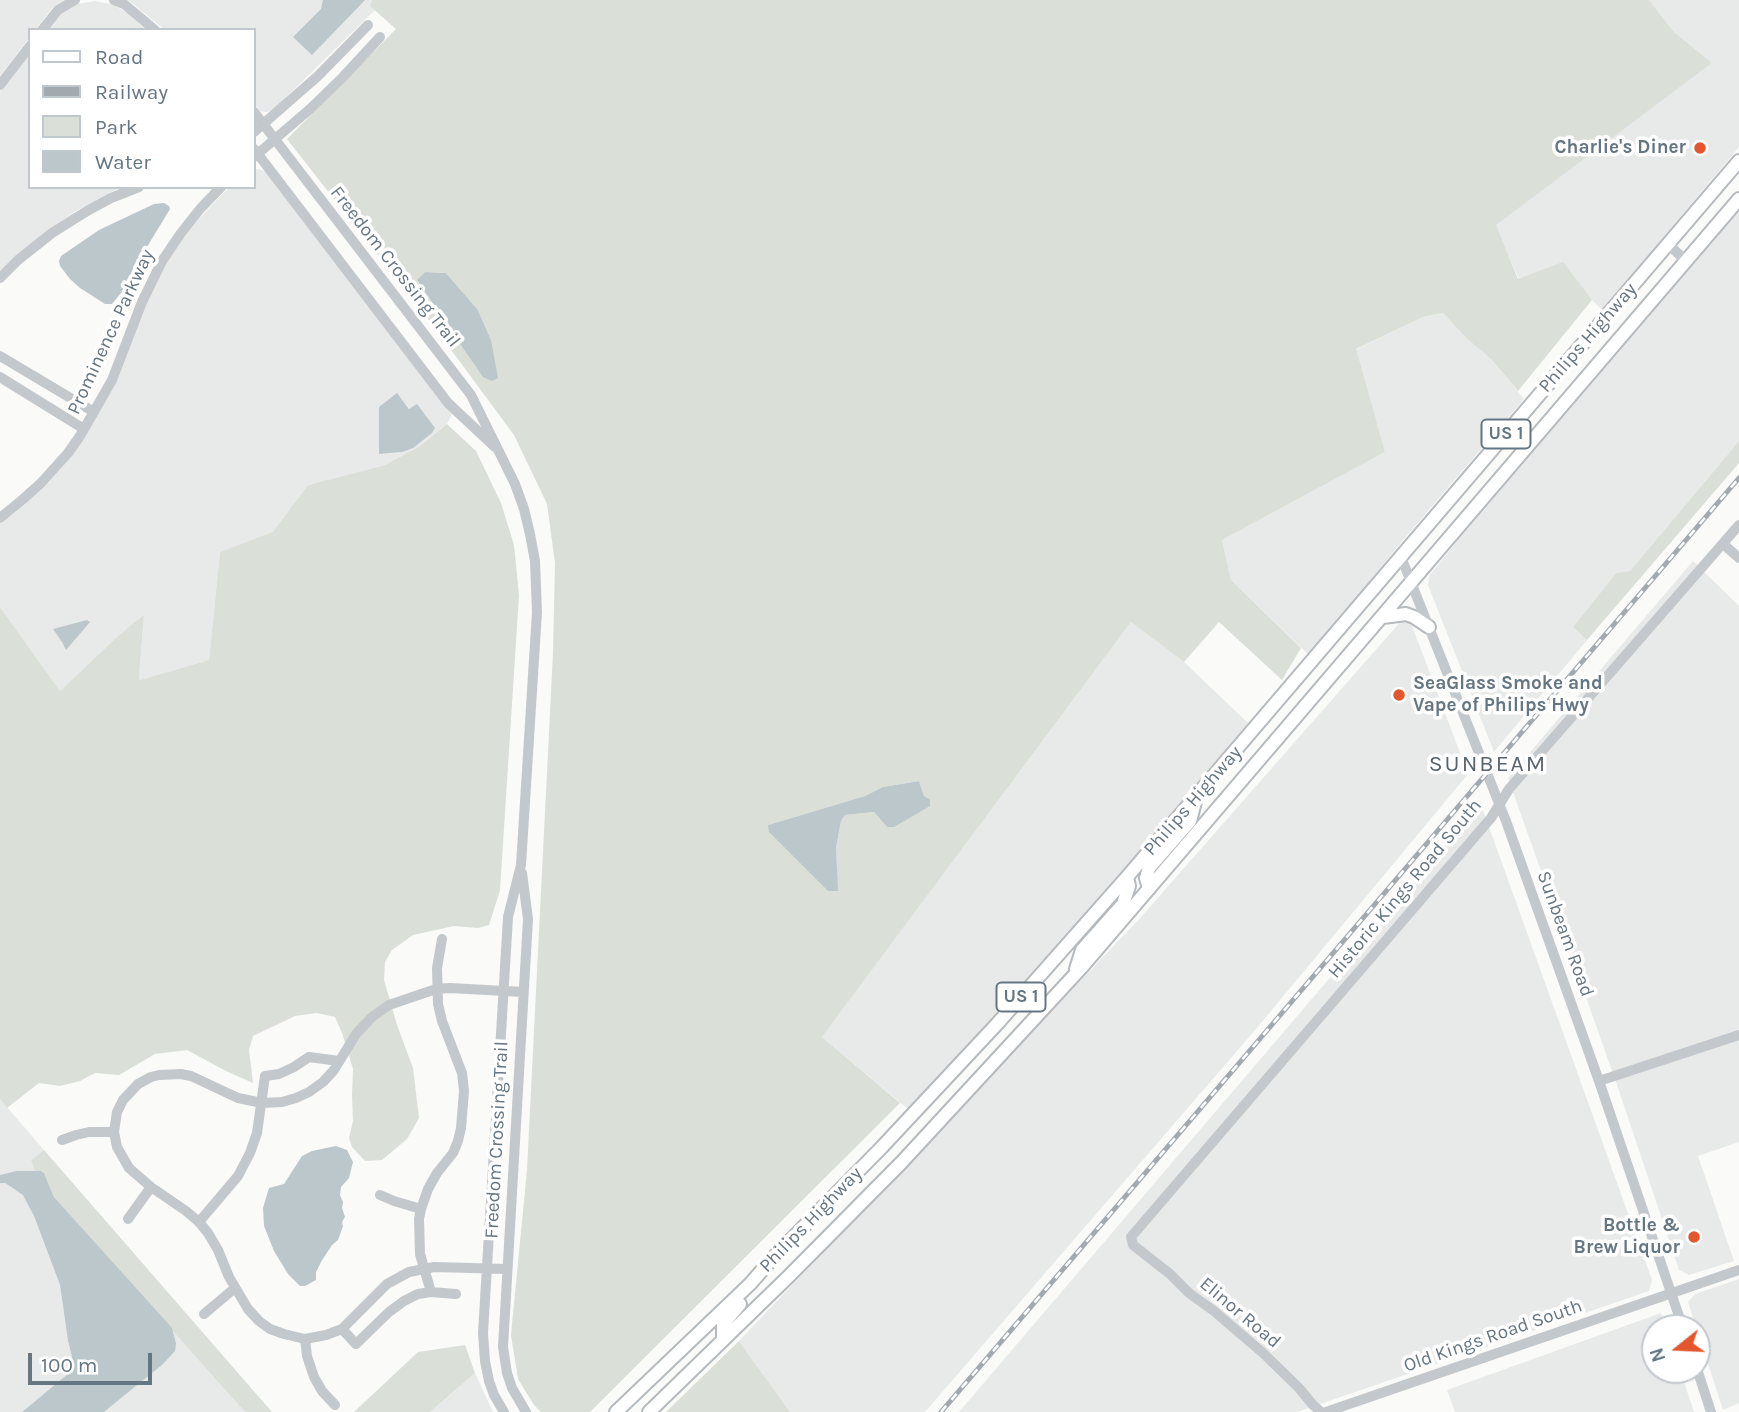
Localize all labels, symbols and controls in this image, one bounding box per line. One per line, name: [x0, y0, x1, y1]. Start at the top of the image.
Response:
legend: [28, 28, 256, 189]
text: Road: [95, 45, 143, 69]
text: Railway: [95, 80, 168, 104]
text: Park: [95, 115, 138, 139]
place label: Charlie's Diner: [1555, 137, 1686, 159]
marker: Charlie's Diner: [1692, 140, 1708, 156]
text: Water: [95, 150, 151, 174]
street label: Freedom Crossing Trail: [325, 182, 465, 352]
street label: Prominence Parkway: [63, 246, 159, 418]
street label: Philips Highway: [1534, 279, 1642, 397]
road number: US 1: [1482, 420, 1530, 448]
place label: SeaGlass Smoke and Vape of Philips Hwy: [1413, 673, 1603, 717]
marker: SeaGlass Smoke and Vape of Philips Hwy: [1391, 687, 1407, 703]
street label: Philips Highway: [1139, 742, 1247, 860]
district label: SUNBEAM: [1430, 750, 1546, 778]
street label: Historic Kings Road South: [1323, 795, 1487, 983]
street label: Sunbeam Road: [1532, 868, 1598, 1000]
road number: US 1: [996, 982, 1046, 1012]
street label: Freedom Crossing Trail: [480, 1041, 514, 1239]
street label: Philips Highway: [755, 1162, 867, 1278]
place label: Bottle & Brew Liquor: [1574, 1215, 1680, 1259]
marker: Bottle & Brew Liquor: [1686, 1229, 1702, 1245]
street label: Elinor Road: [1195, 1273, 1285, 1353]
street label: Old Kings Road South: [1401, 1295, 1585, 1377]
north arrow: [1641, 1314, 1711, 1384]
scale bar: [32, 1338, 156, 1382]
text: N: [1645, 1345, 1670, 1365]
text: 100 m: [41, 1353, 98, 1377]

